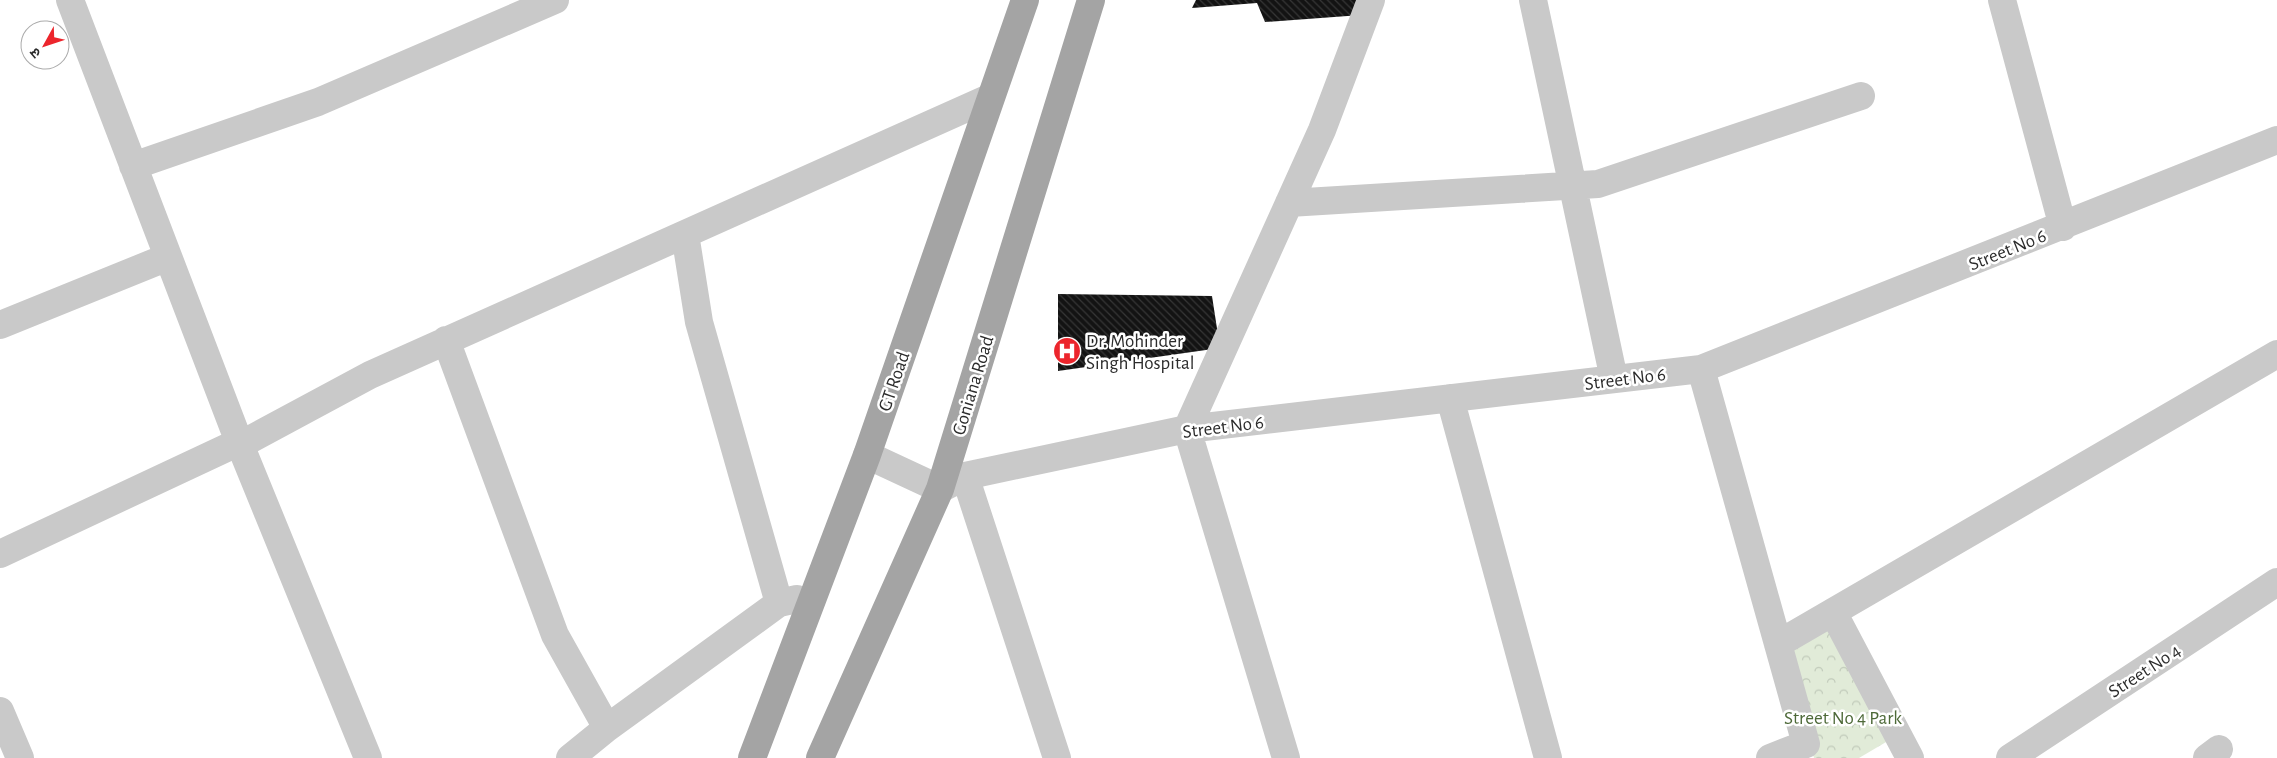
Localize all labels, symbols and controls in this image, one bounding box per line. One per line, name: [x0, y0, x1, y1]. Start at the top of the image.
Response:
north arrow: [20, 20, 70, 70]
text: उ: [27, 44, 44, 60]
street label: Street No 6: [1966, 226, 2049, 275]
place label: Dr. Mohinder Singh Hospital: [1086, 332, 1194, 373]
street label: Goniana Road: [949, 333, 998, 437]
hospital icon: Dr. Mohinder Singh Hospital: [1052, 336, 1082, 366]
street label: GT Road: [875, 349, 913, 414]
street label: Street No 6: [1583, 365, 1667, 394]
street label: Street No 6: [1181, 413, 1265, 442]
street label: Street No 4: [2105, 641, 2184, 702]
park label: Street No 4 Park: [1784, 709, 1902, 728]

